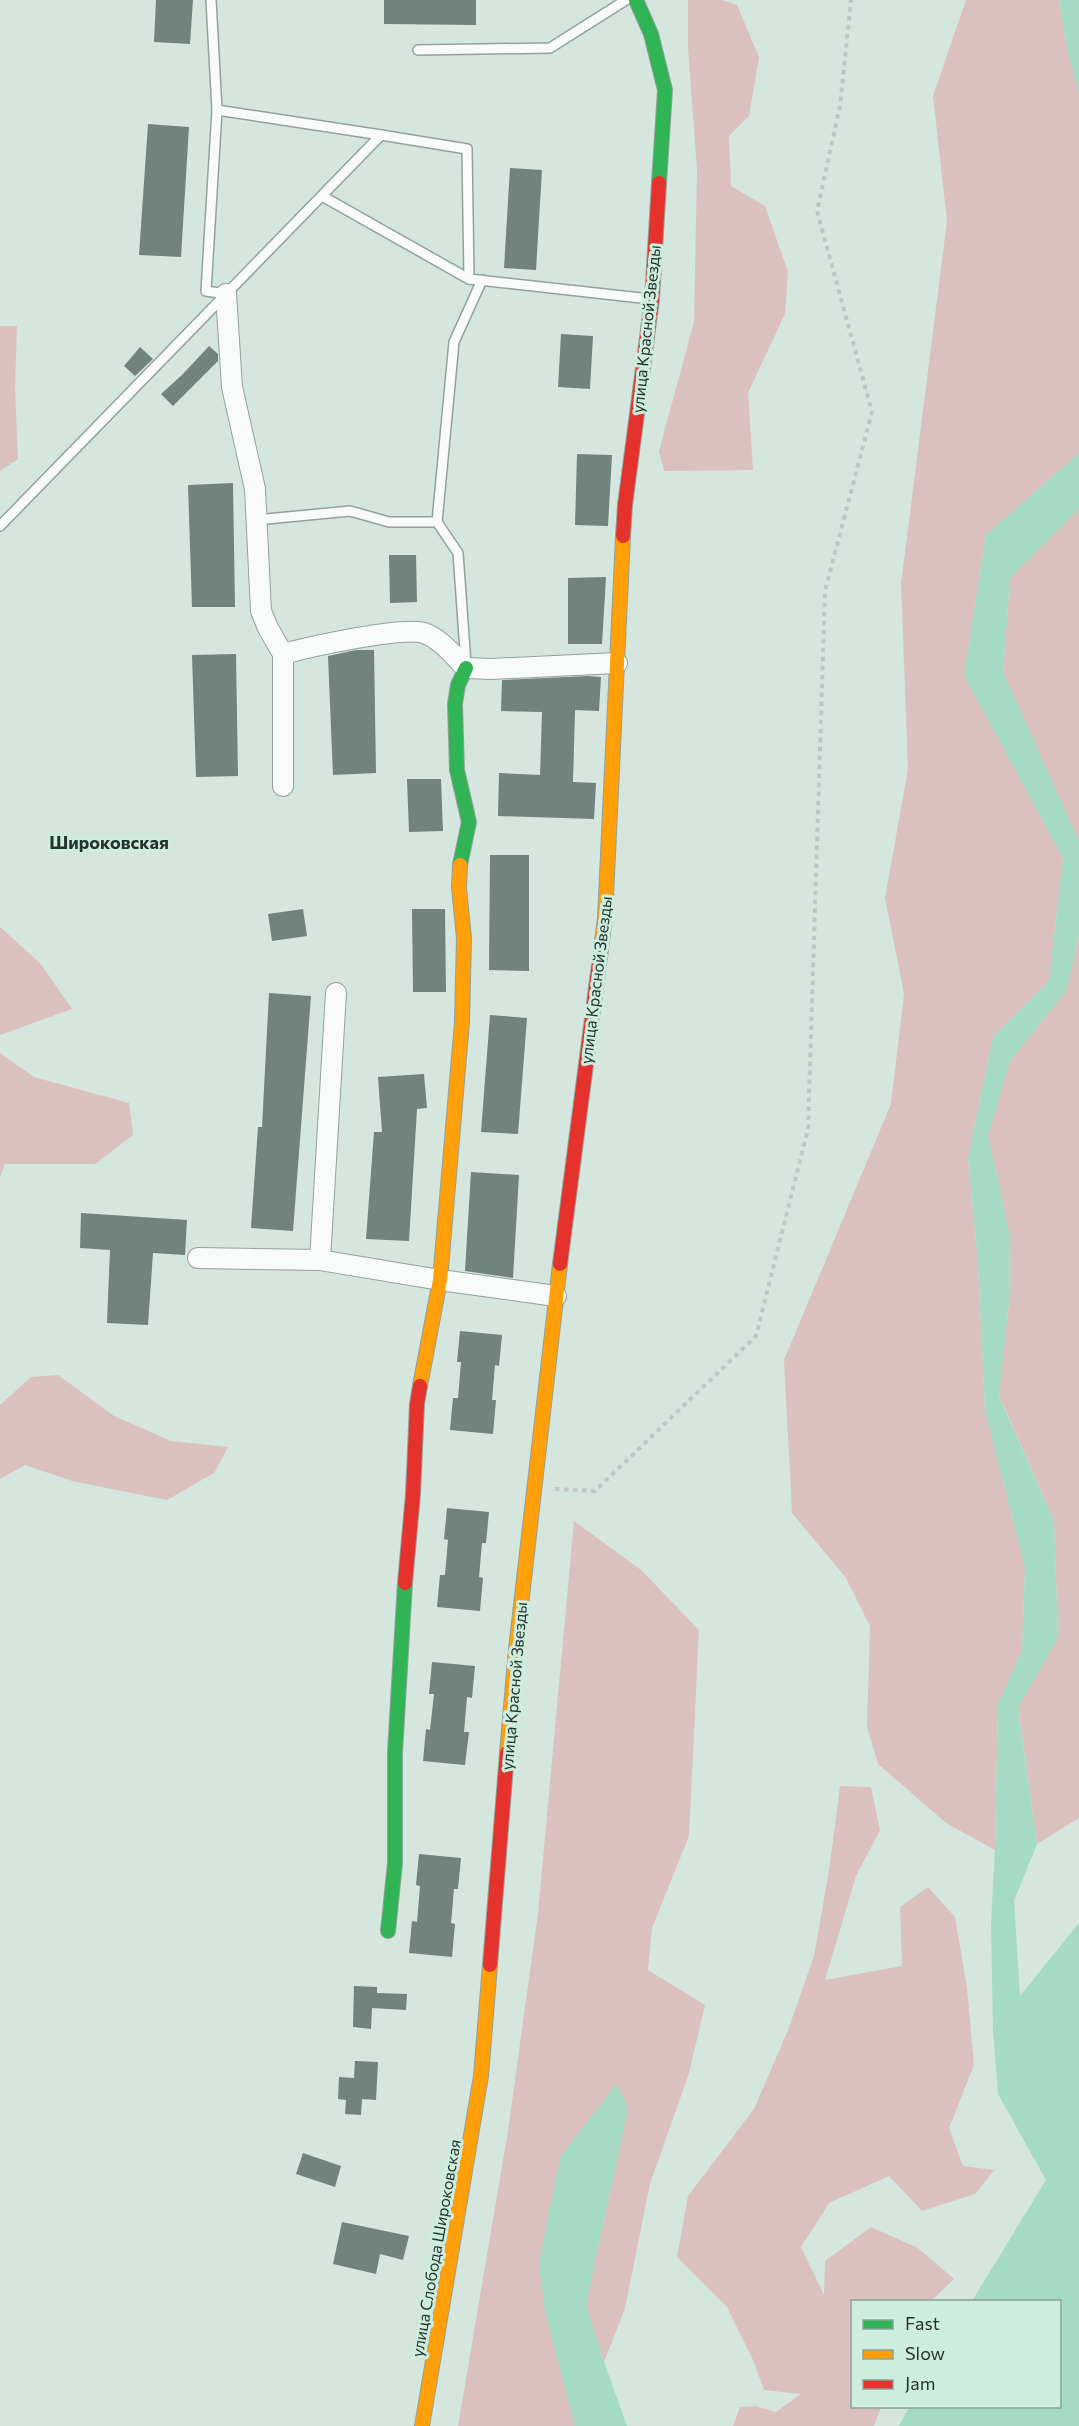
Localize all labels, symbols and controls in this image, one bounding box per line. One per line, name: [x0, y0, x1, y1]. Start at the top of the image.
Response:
street label: улица Красной Звезды: [627, 244, 664, 414]
district label: Широковская: [49, 831, 169, 853]
street label: улица Красной Звезды: [576, 895, 615, 1065]
street label: улица Красной Звезды: [497, 1601, 530, 1771]
street label: улица Слобода Широковская: [407, 2138, 464, 2358]
legend: [851, 2300, 1061, 2408]
text: Fast: [905, 2312, 940, 2334]
text: Slow: [905, 2342, 945, 2364]
text: Jam: [905, 2372, 935, 2394]

